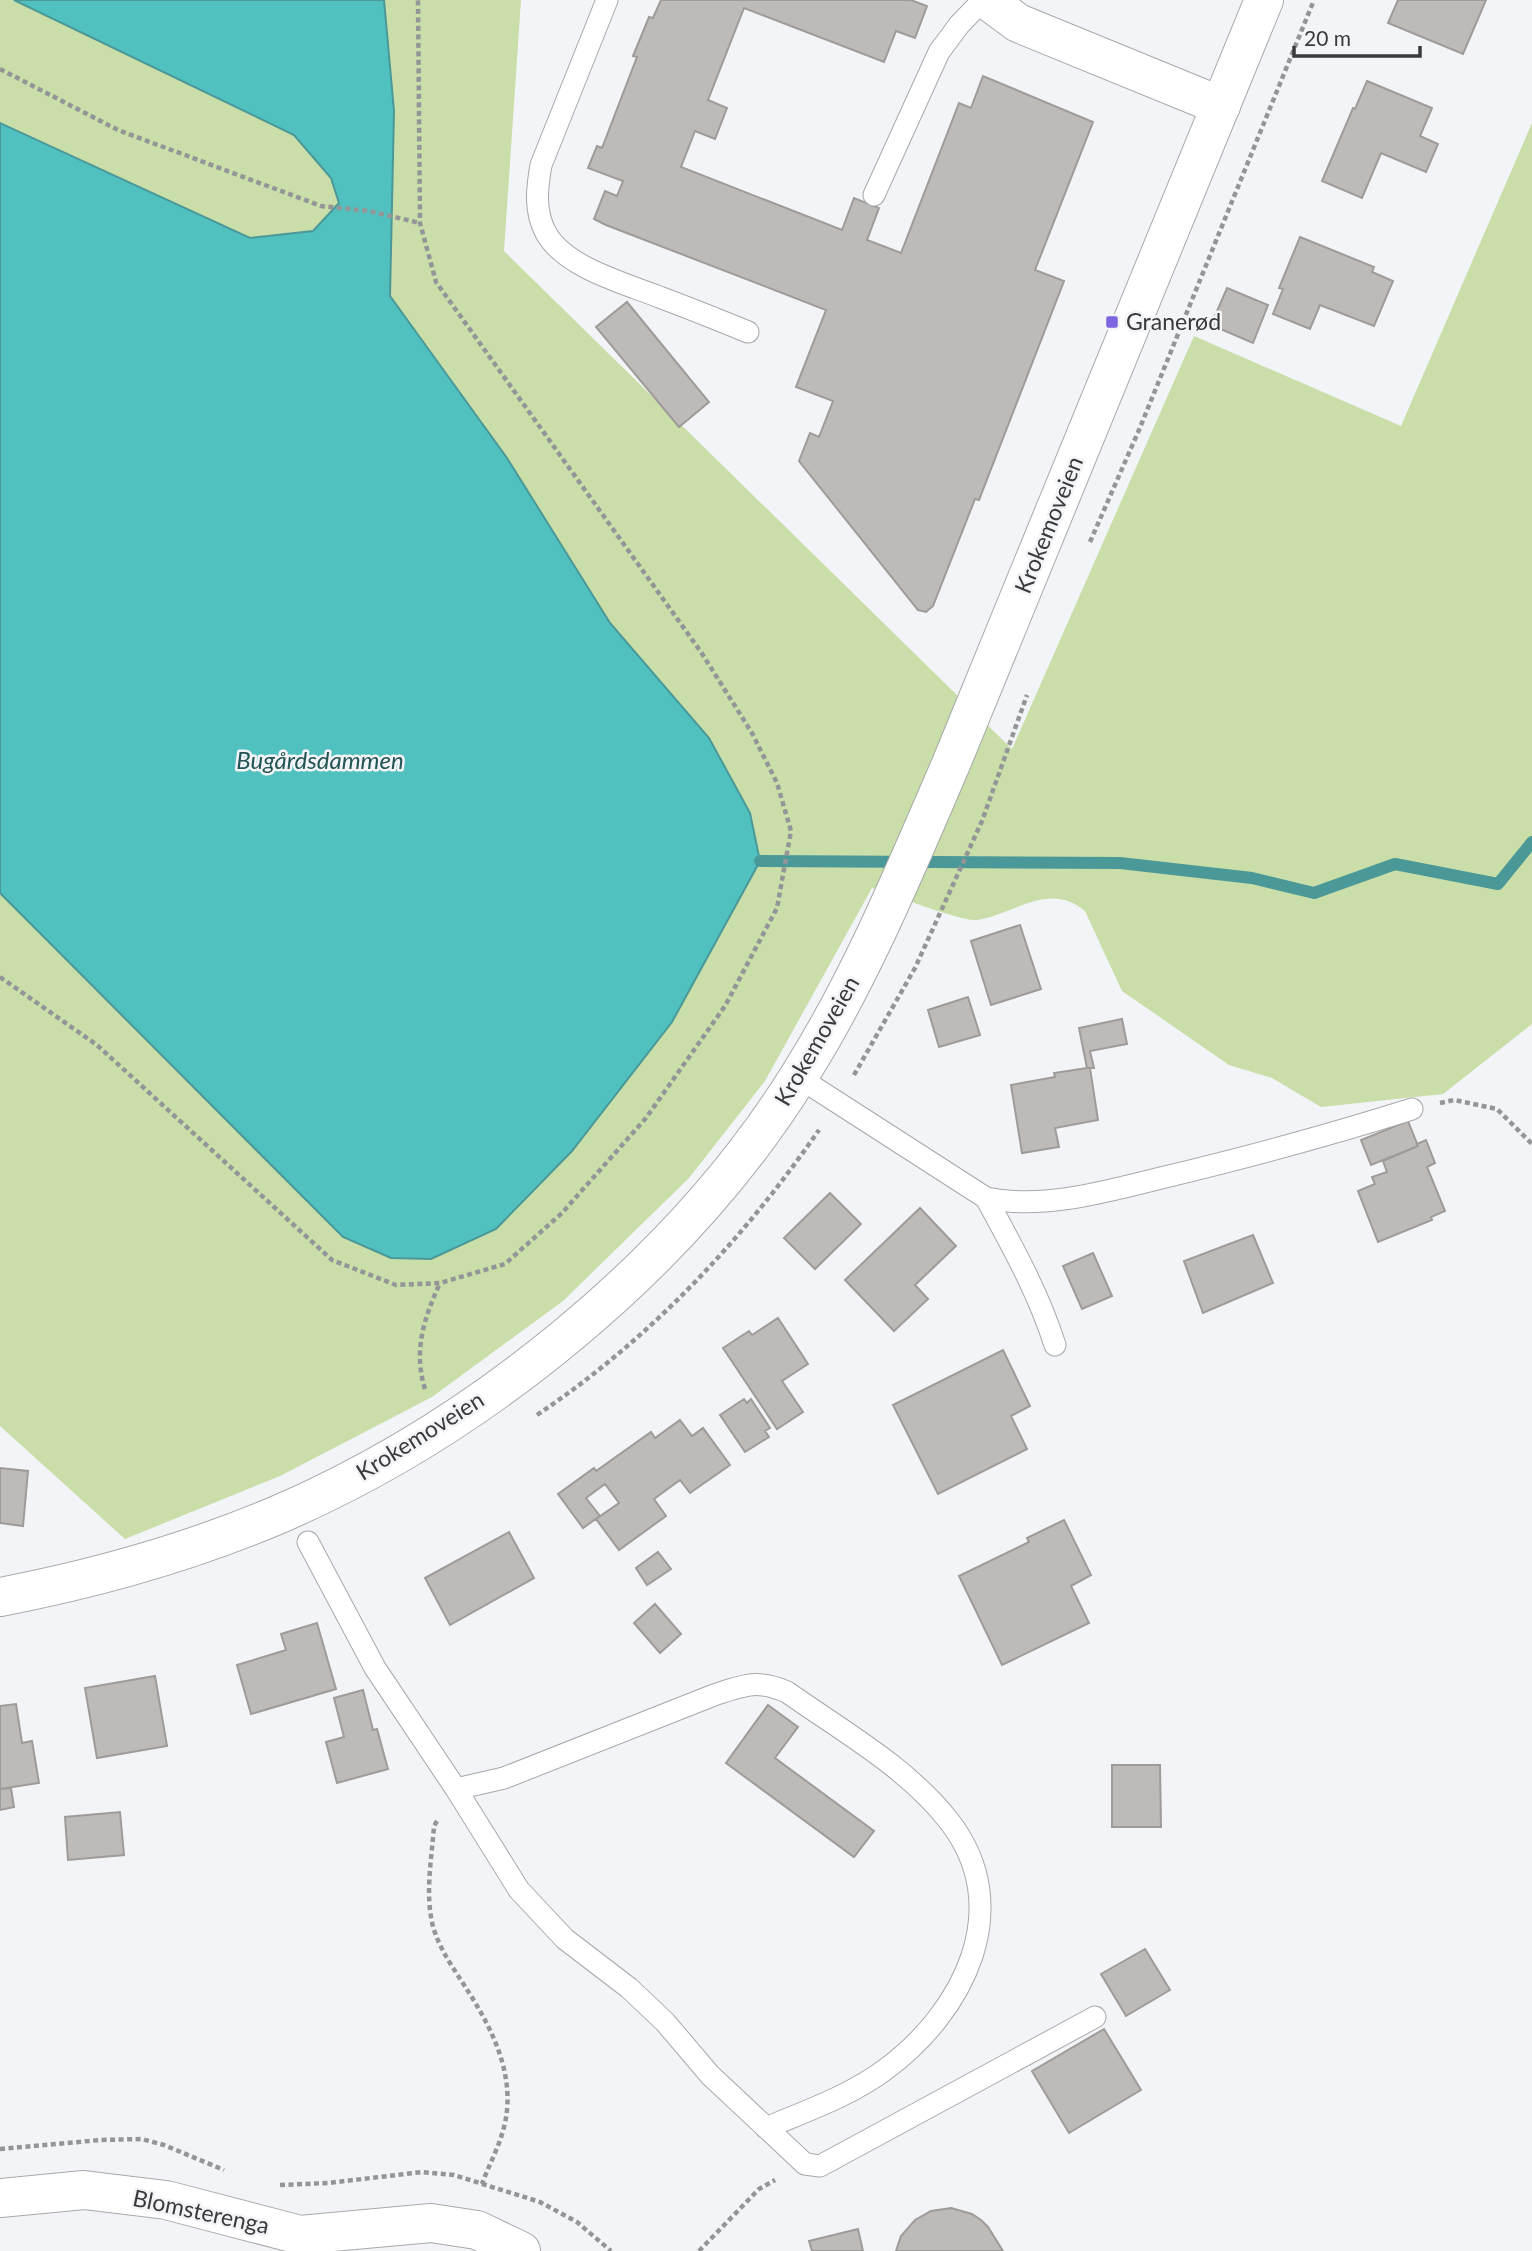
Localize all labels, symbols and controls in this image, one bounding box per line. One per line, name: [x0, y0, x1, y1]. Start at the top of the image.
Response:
scale bar: [1294, 14, 1420, 58]
text: 20 m: [1304, 25, 1351, 50]
place label: Granerød: [1126, 307, 1221, 335]
marker: Granerød: [1104, 314, 1120, 330]
street label: Krokemoveien: [1008, 452, 1088, 597]
water label: Bugårdsdammen: [236, 745, 404, 774]
street label: Krokemoveien: [768, 971, 865, 1110]
street label: Krokemoveien: [350, 1385, 488, 1485]
street label: Blomsterenga: [131, 2183, 272, 2239]

